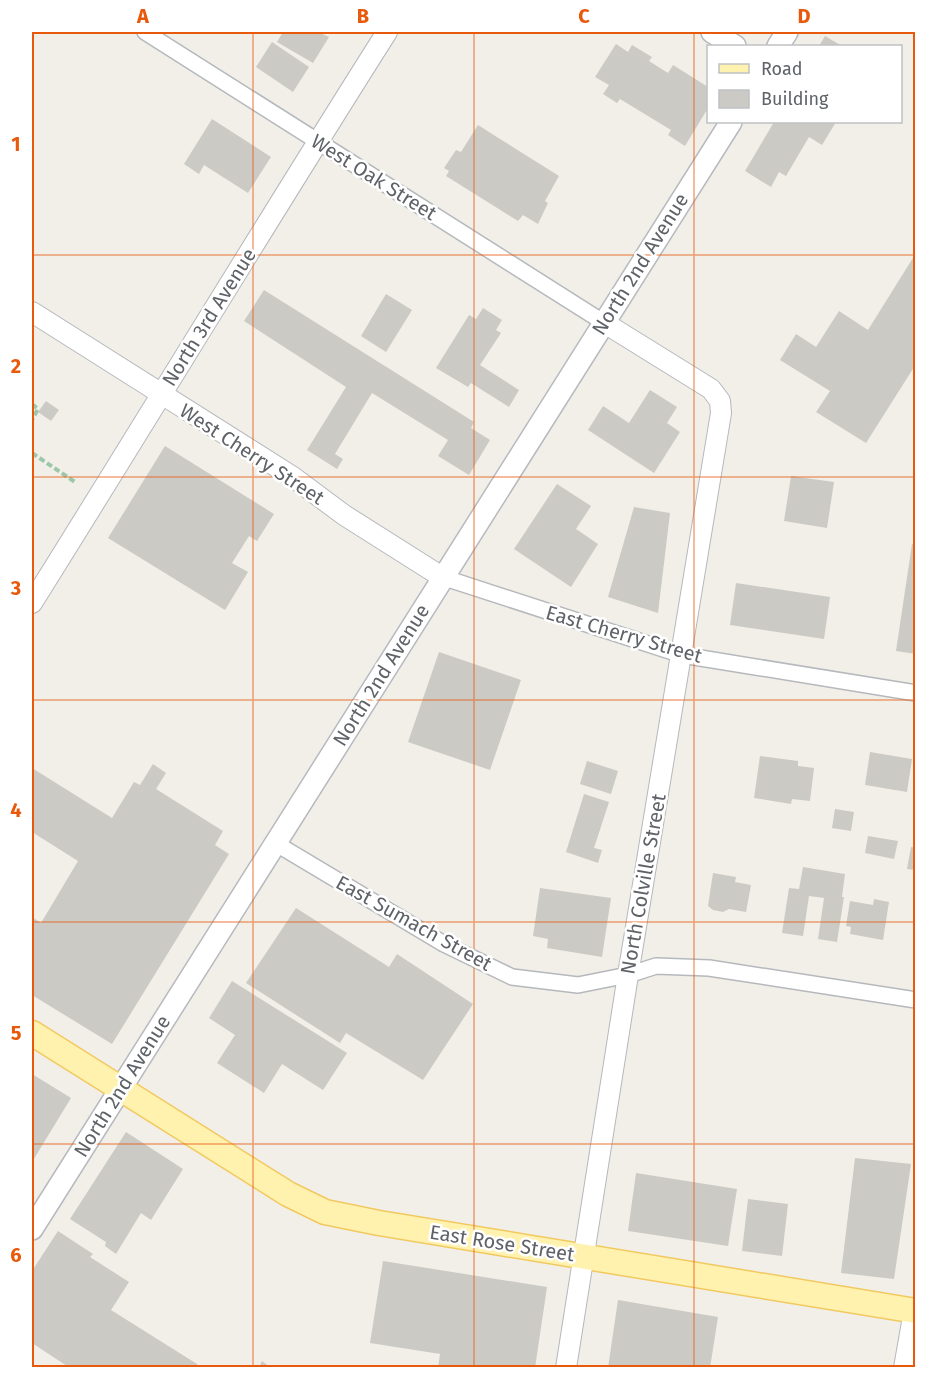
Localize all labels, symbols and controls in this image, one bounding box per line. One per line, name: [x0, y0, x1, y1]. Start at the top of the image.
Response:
text: A: [136, 4, 150, 28]
text: B: [357, 4, 369, 28]
text: C: [578, 4, 590, 28]
text: D: [797, 4, 811, 28]
legend: [707, 45, 902, 123]
text: Road: [761, 58, 803, 80]
text: Building: [761, 88, 829, 110]
street label: West Oak Street: [307, 129, 442, 226]
text: 1: [11, 132, 21, 156]
street label: North 2nd Avenue: [587, 189, 693, 339]
street label: North 3rd Avenue: [157, 244, 261, 390]
text: 2: [11, 354, 21, 378]
street label: West Cherry Street: [175, 398, 329, 510]
text: 3: [10, 576, 21, 600]
street label: North 2nd Avenue: [328, 600, 434, 750]
street label: East Cherry Street: [543, 600, 706, 668]
street label: North Colville Street: [615, 791, 671, 976]
text: 4: [10, 798, 22, 822]
street label: East Sumach Street: [332, 870, 497, 976]
street label: North 2nd Avenue: [69, 1011, 175, 1161]
text: 5: [11, 1021, 22, 1045]
street label: East Rose Street: [428, 1220, 577, 1266]
text: 6: [10, 1243, 22, 1267]

